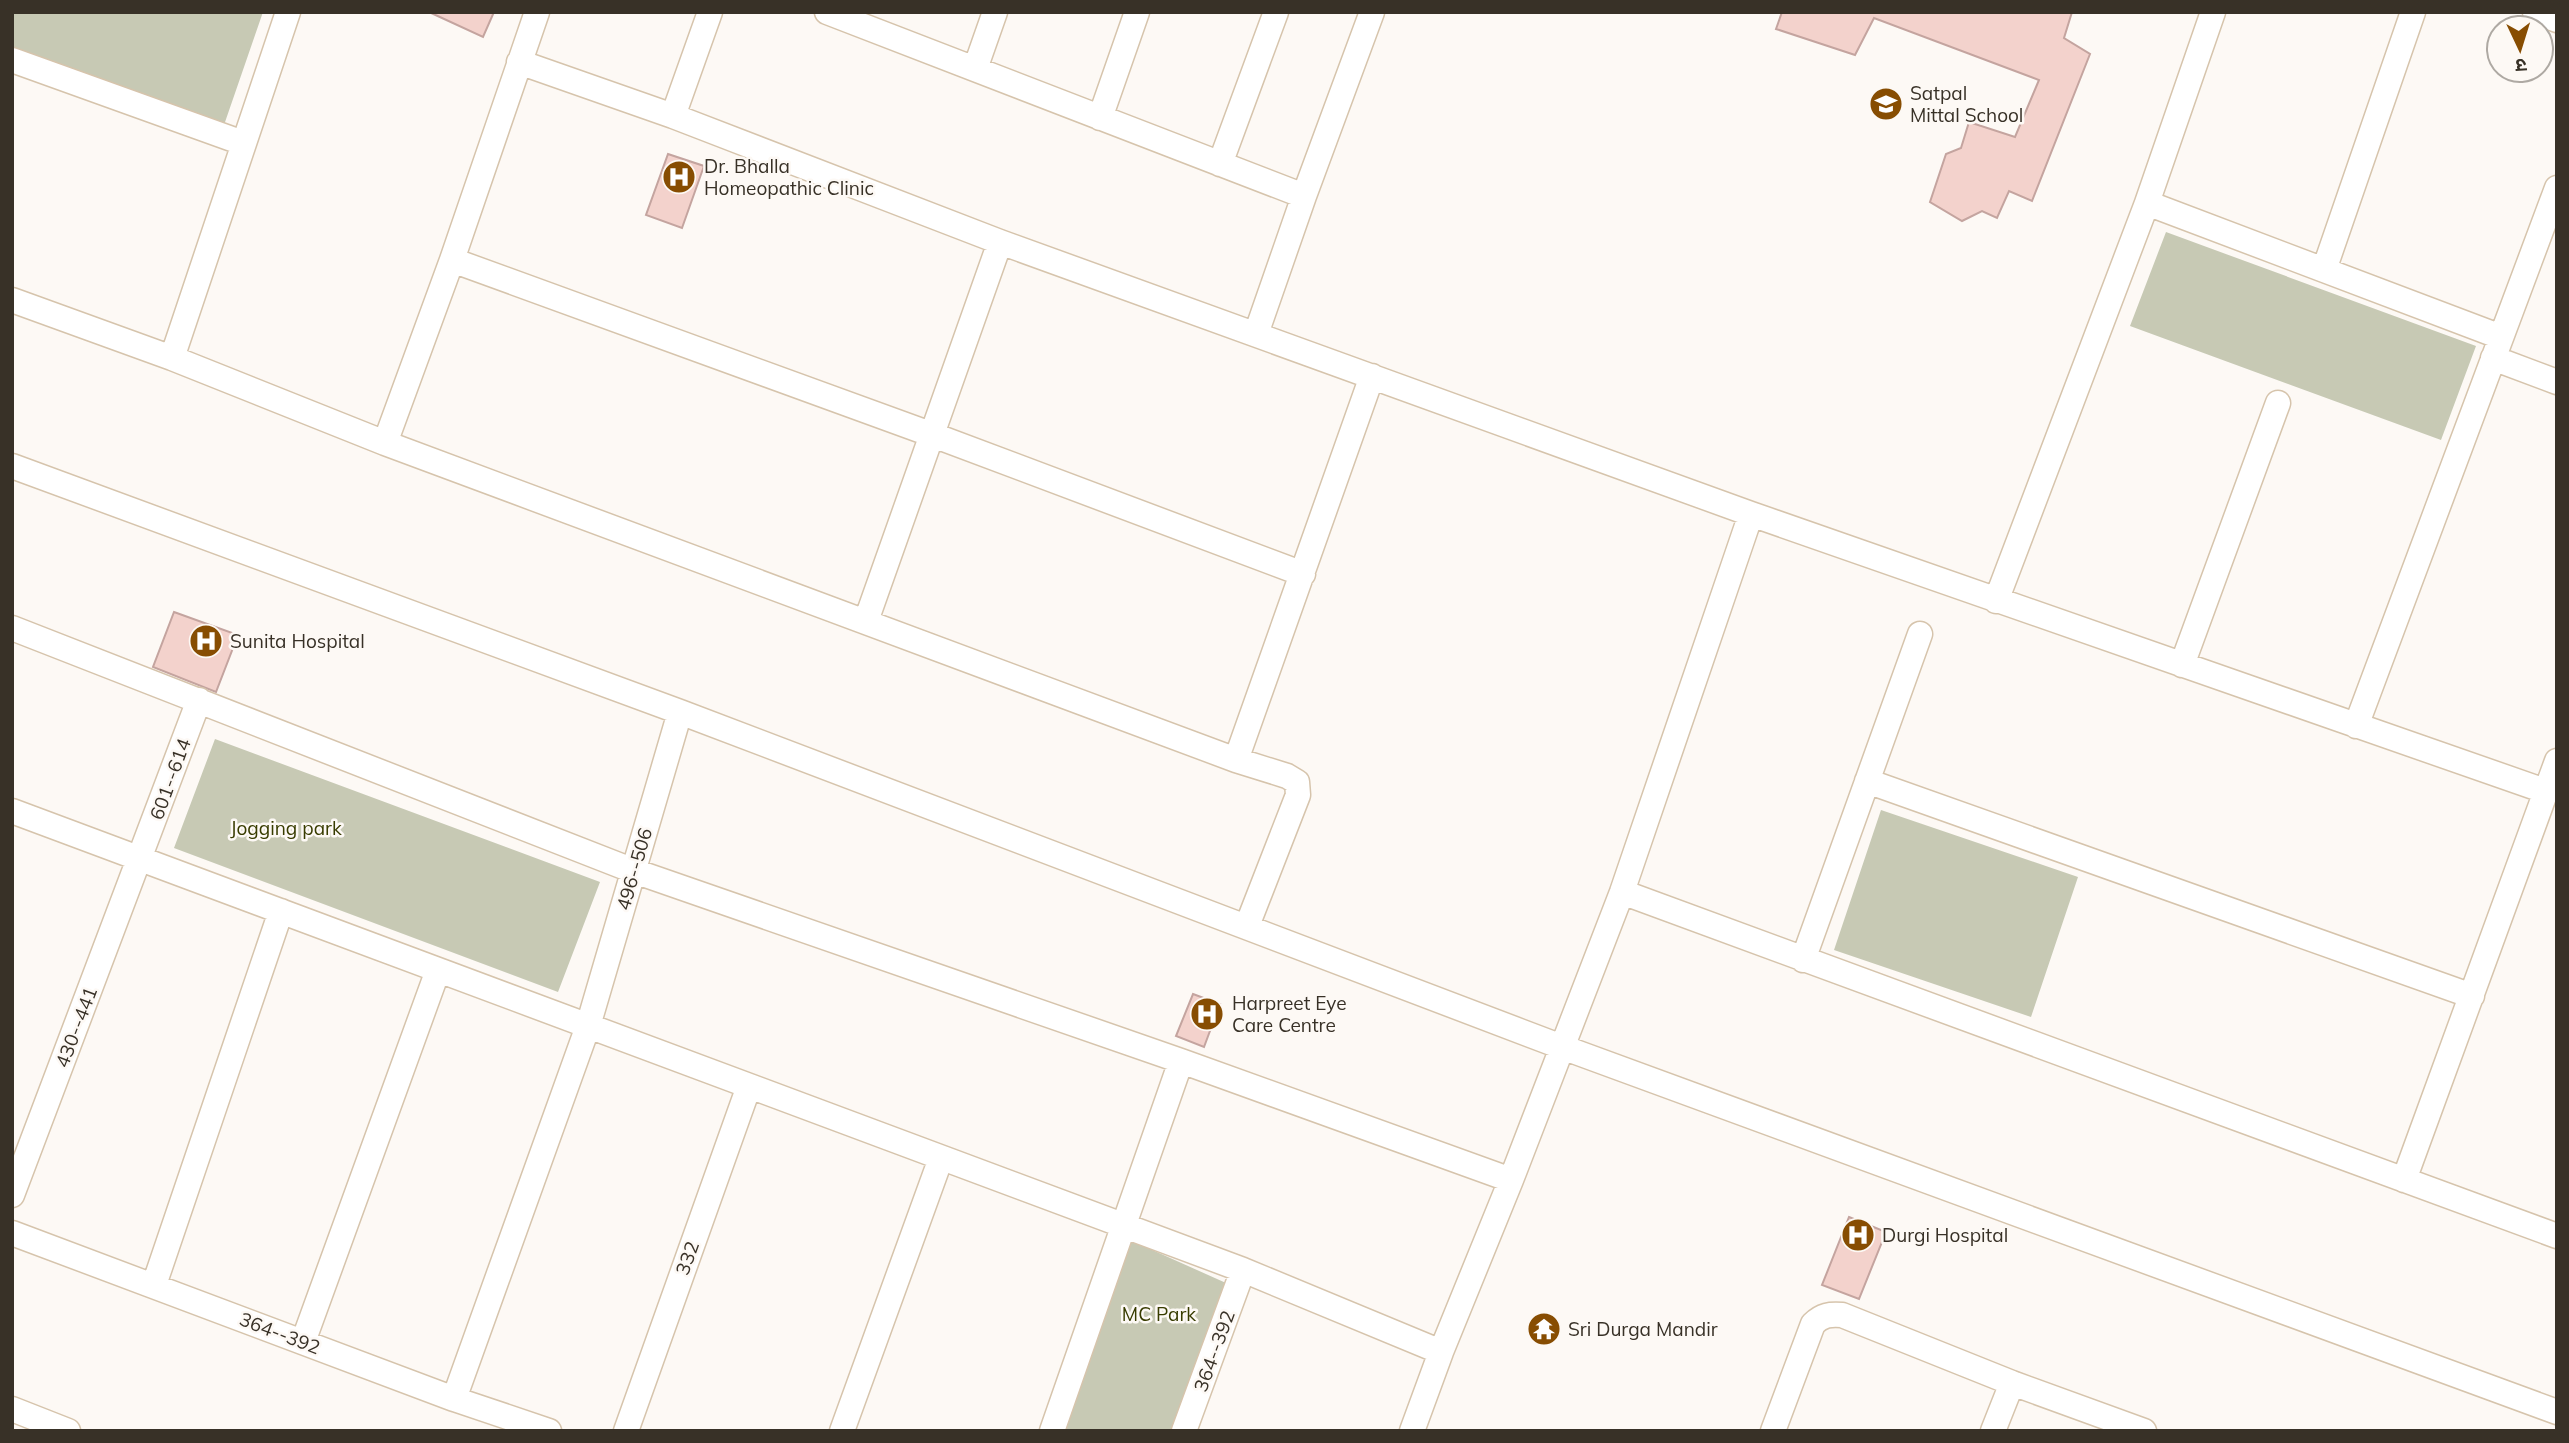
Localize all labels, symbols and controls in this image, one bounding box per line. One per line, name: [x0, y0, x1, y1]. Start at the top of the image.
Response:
north arrow: [2485, 14, 2555, 84]
text: उ: [2514, 54, 2528, 78]
place label: Satpal Mittal School: [1910, 81, 2023, 127]
school or university icon: Satpal Mittal School: [1867, 85, 1905, 123]
place label: Dr. Bhalla Homeopathic Clinic: [704, 154, 874, 200]
hospital icon: Dr. Bhalla Homeopathic Clinic: [660, 158, 698, 196]
hospital icon: Sunita Hospital: [187, 622, 225, 660]
place label: Sunita Hospital: [230, 629, 365, 653]
street label: 601--614: [144, 735, 196, 823]
park label: Jogging park: [230, 816, 342, 840]
street label: 496--506: [611, 825, 657, 913]
street label: 430--441: [50, 983, 102, 1071]
place label: Harpreet Eye Care Centre: [1232, 991, 1347, 1037]
hospital icon: Harpreet Eye Care Centre: [1188, 995, 1226, 1033]
hospital icon: Durgi Hospital: [1839, 1216, 1877, 1254]
place label: Durgi Hospital: [1882, 1223, 2008, 1247]
street label: 332: [670, 1238, 704, 1278]
park label: MC Park: [1122, 1302, 1196, 1326]
street label: 364--392: [236, 1307, 324, 1359]
street label: 364--392: [1188, 1307, 1240, 1395]
temple icon: Sri Durga Mandir: [1525, 1310, 1563, 1348]
place label: Sri Durga Mandir: [1568, 1317, 1718, 1341]

